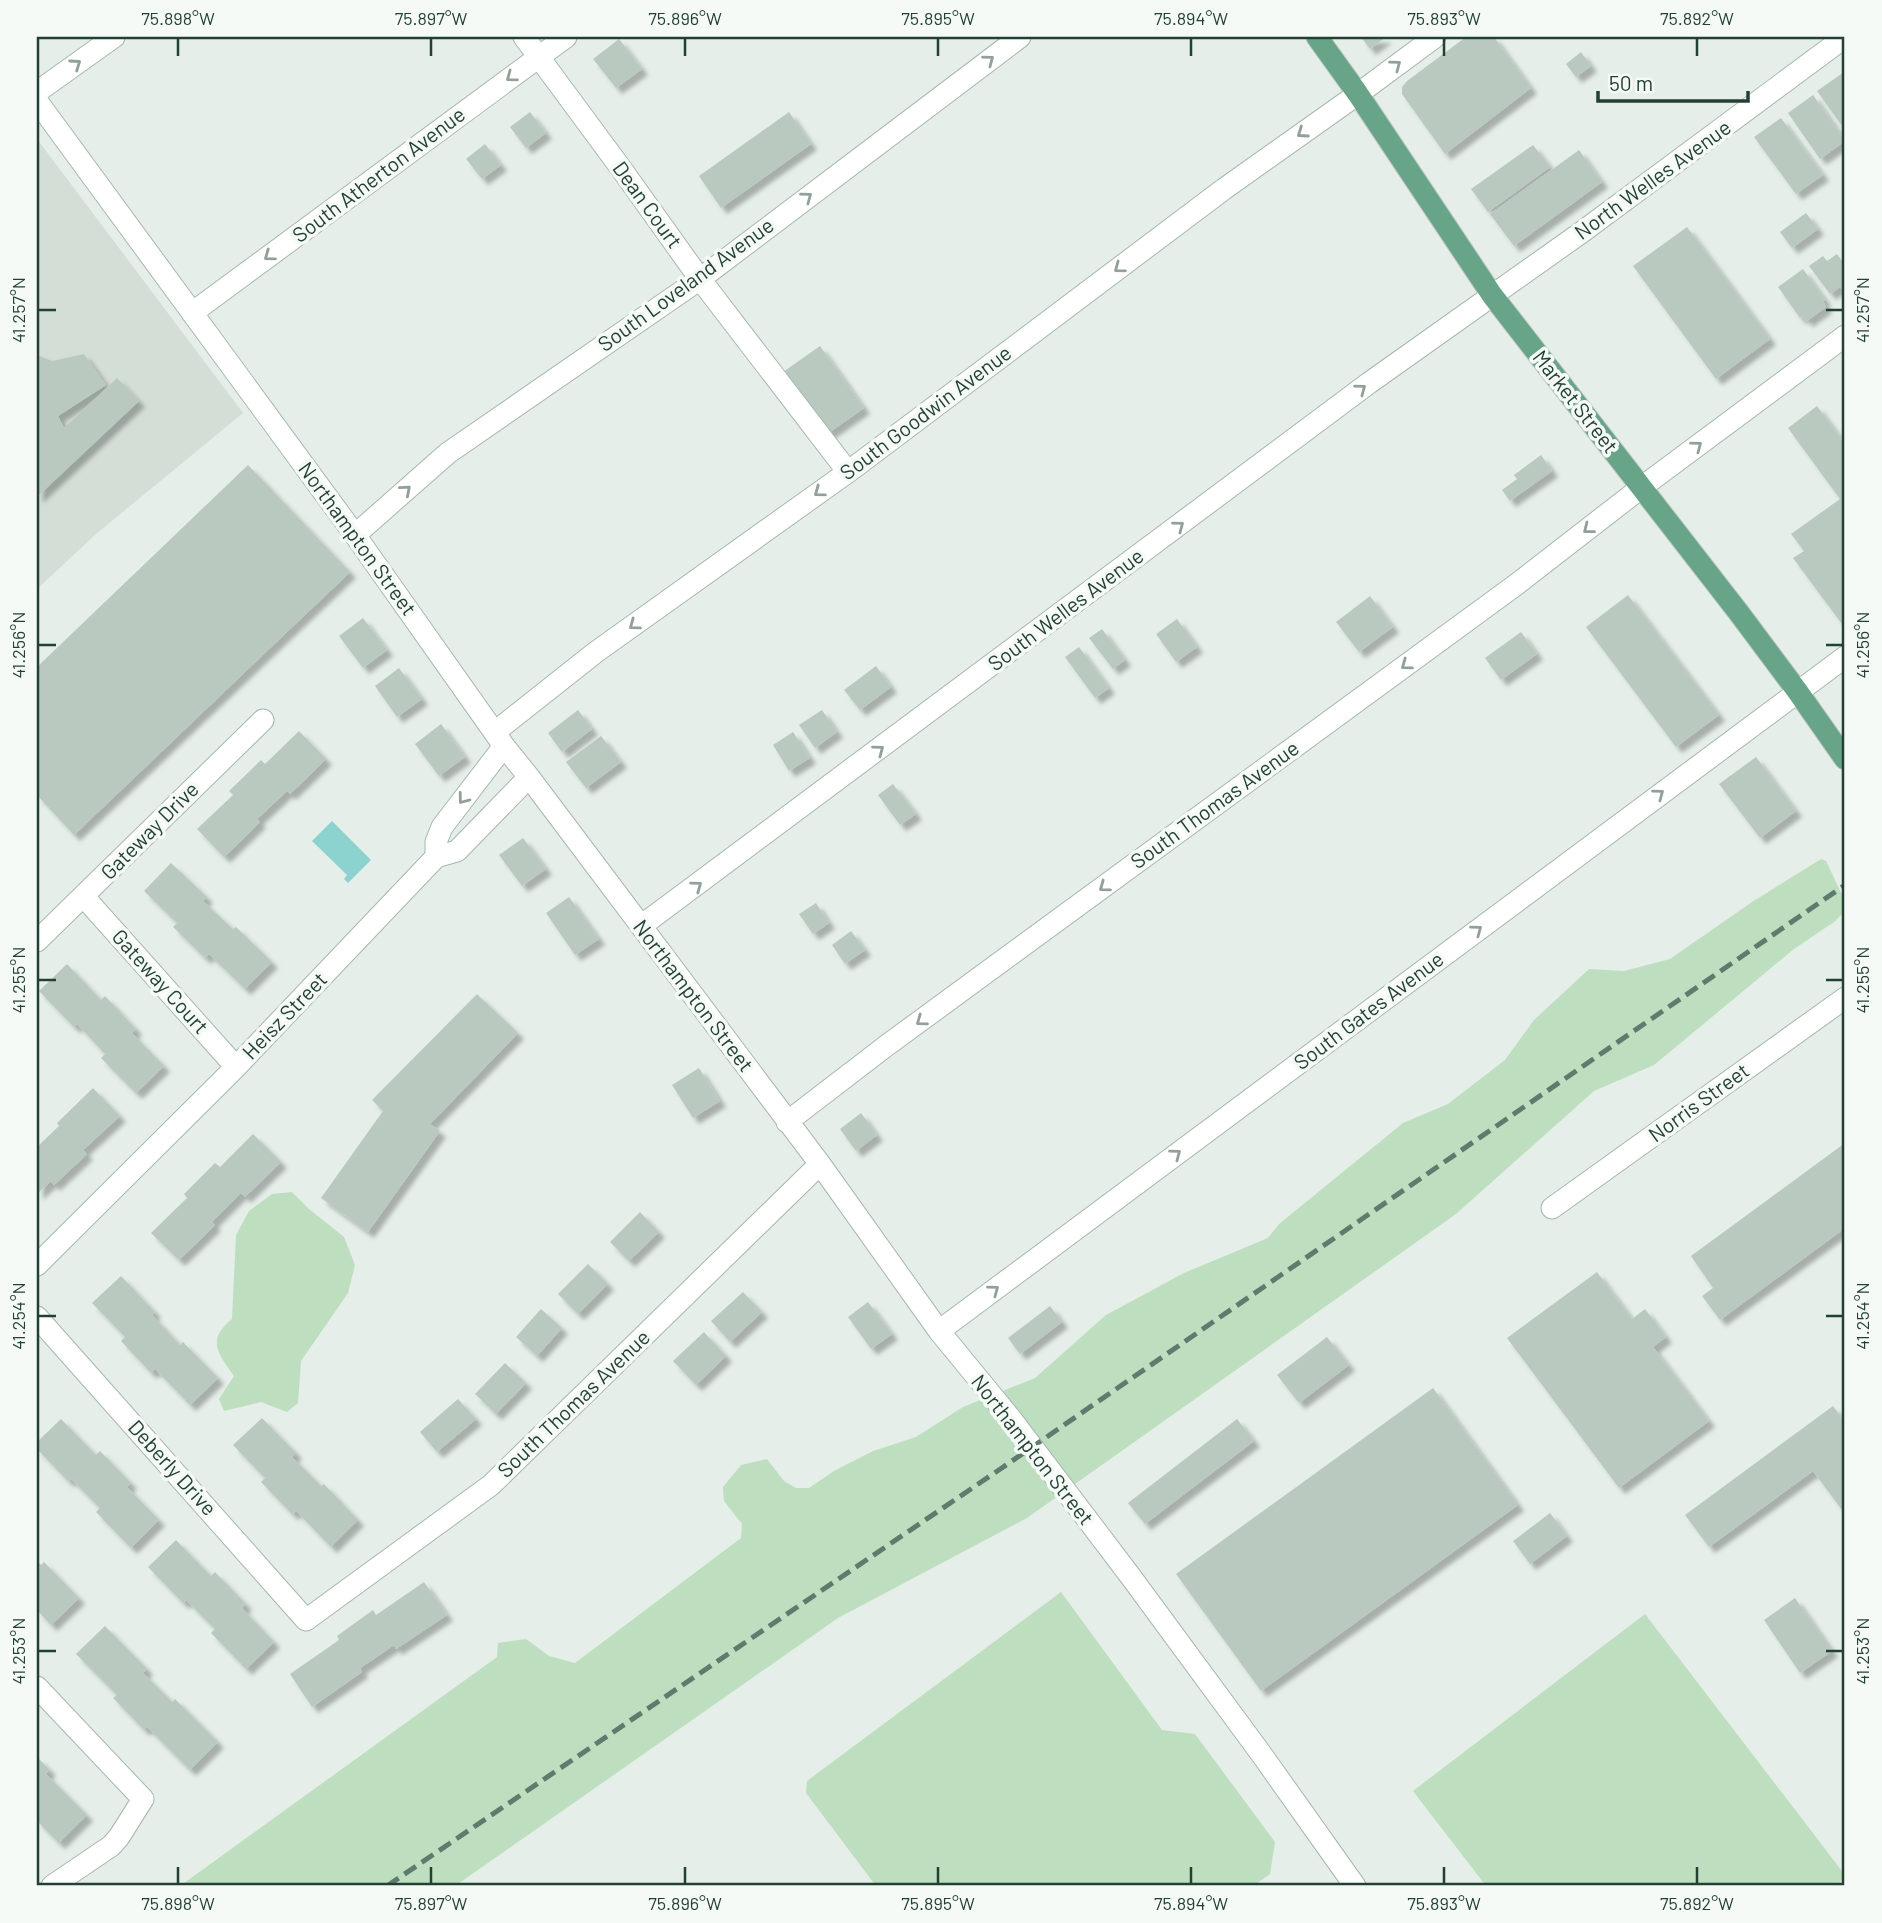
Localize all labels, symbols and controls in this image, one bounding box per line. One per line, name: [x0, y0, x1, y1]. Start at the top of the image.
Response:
text: 75.898°W: [141, 7, 215, 29]
text: 75.897°W: [395, 7, 468, 29]
text: 75.896°W: [648, 7, 722, 29]
text: 75.895°W: [901, 7, 975, 29]
text: 75.894°W: [1154, 7, 1228, 29]
text: 75.893°W: [1407, 7, 1481, 29]
text: 75.892°W: [1660, 7, 1734, 29]
one-way arrow: [981, 56, 993, 68]
one-way arrow: [68, 60, 81, 72]
scale bar: [1598, 60, 1749, 104]
one-way arrow: [1388, 61, 1401, 74]
one-way arrow: [506, 69, 519, 82]
text: 50 m: [1609, 70, 1653, 95]
street label: South Atherton Avenue: [287, 101, 469, 247]
street label: North Welles Avenue: [1569, 114, 1735, 244]
one-way arrow: [1297, 125, 1310, 138]
street label: Dean Court: [608, 156, 688, 252]
one-way arrow: [799, 193, 812, 206]
street label: South Loveland Avenue: [592, 212, 778, 356]
one-way arrow: [264, 248, 277, 261]
one-way arrow: [1114, 260, 1127, 272]
text: 41.257°N: [7, 277, 29, 343]
text: 41.257°N: [1851, 277, 1873, 343]
street label: South Goodwin Avenue: [834, 339, 1016, 484]
street label: Market Street: [1528, 345, 1624, 458]
one-way arrow: [1353, 385, 1366, 398]
one-way arrow: [1689, 442, 1702, 455]
street label: Northampton Street: [294, 456, 422, 620]
one-way arrow: [814, 484, 827, 496]
one-way arrow: [398, 486, 411, 498]
one-way arrow: [1171, 521, 1184, 534]
one-way arrow: [1584, 521, 1596, 534]
street label: South Welles Avenue: [982, 542, 1148, 675]
text: 41.256°N: [7, 612, 29, 678]
text: 41.256°N: [1851, 612, 1873, 678]
one-way arrow: [629, 617, 642, 629]
one-way arrow: [1401, 657, 1414, 670]
street label: South Thomas Avenue: [1125, 734, 1303, 873]
one-way arrow: [871, 746, 884, 758]
street label: Gateway Drive: [95, 776, 203, 884]
one-way arrow: [1651, 790, 1664, 803]
one-way arrow: [459, 791, 472, 803]
one-way arrow: [1099, 878, 1112, 891]
one-way arrow: [689, 882, 701, 894]
street label: Northampton Street: [629, 914, 760, 1076]
street label: Gateway Court: [108, 924, 215, 1038]
one-way arrow: [1469, 926, 1481, 938]
street label: South Gates Avenue: [1288, 945, 1448, 1074]
text: 41.255°N: [7, 947, 29, 1013]
text: 41.255°N: [1851, 947, 1873, 1013]
street label: Heisz Street: [236, 966, 332, 1064]
one-way arrow: [916, 1013, 928, 1025]
street label: Norris Street: [1643, 1057, 1753, 1147]
one-way arrow: [1169, 1150, 1181, 1162]
text: 41.254°N: [7, 1282, 29, 1350]
text: 41.254°N: [1851, 1282, 1873, 1350]
one-way arrow: [986, 1286, 999, 1298]
street label: South Thomas Avenue: [492, 1324, 654, 1482]
street label: Northampton Street: [967, 1369, 1100, 1529]
street label: Deberly Drive: [124, 1414, 222, 1520]
text: 41.253°N: [7, 1618, 29, 1684]
text: 41.253°N: [1851, 1618, 1873, 1684]
text: 75.898°W: [141, 1892, 215, 1914]
text: 75.897°W: [395, 1892, 468, 1914]
text: 75.896°W: [648, 1892, 722, 1914]
text: 75.895°W: [901, 1892, 975, 1914]
text: 75.894°W: [1154, 1892, 1228, 1914]
text: 75.893°W: [1407, 1892, 1481, 1914]
text: 75.892°W: [1660, 1892, 1734, 1914]

